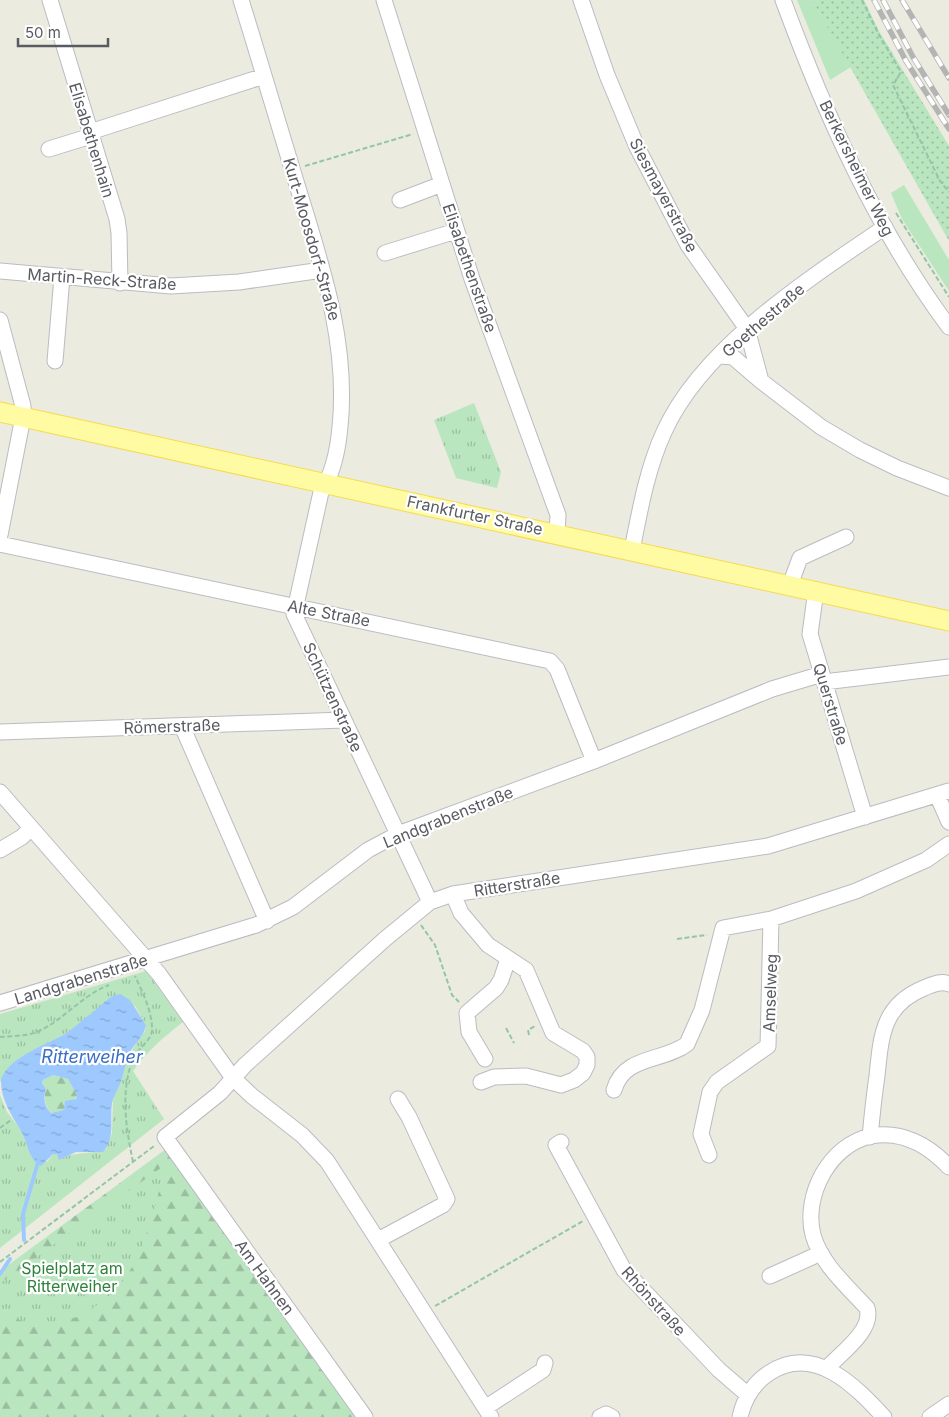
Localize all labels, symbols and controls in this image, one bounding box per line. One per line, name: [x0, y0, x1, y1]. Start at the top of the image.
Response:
scale bar: [18, 15, 108, 47]
text: 50 m: [25, 23, 61, 42]
street label: Elisabethenhain: [65, 80, 119, 200]
street label: Berkersheimer Weg: [815, 97, 899, 239]
street label: Siesmayerstraße: [625, 134, 703, 256]
street label: Kurt-Moosdorf-Straße: [279, 155, 345, 323]
street label: Elisabethenstraße: [439, 201, 501, 335]
street label: Martin-Reck-Straße: [27, 264, 177, 294]
street label: Goethestraße: [718, 279, 808, 361]
street label: Frankfurter Straße: [405, 491, 545, 539]
street label: Alte Straße: [286, 595, 372, 631]
street label: Schützenstraße: [299, 639, 367, 755]
street label: Querstraße: [809, 660, 853, 748]
street label: Römerstraße: [123, 714, 221, 738]
street label: Landgrabenstraße: [380, 782, 516, 852]
street label: Ritterstraße: [472, 867, 562, 901]
street label: Landgrabenstraße: [12, 949, 150, 1009]
street label: Amselweg: [759, 953, 781, 1033]
water label: Ritterweiher: [41, 1046, 144, 1067]
street label: Am Hahnen: [231, 1235, 299, 1319]
park label: Spielplatz am Ritterweiher: [21, 1258, 123, 1296]
street label: Rhönstraße: [618, 1262, 690, 1340]

